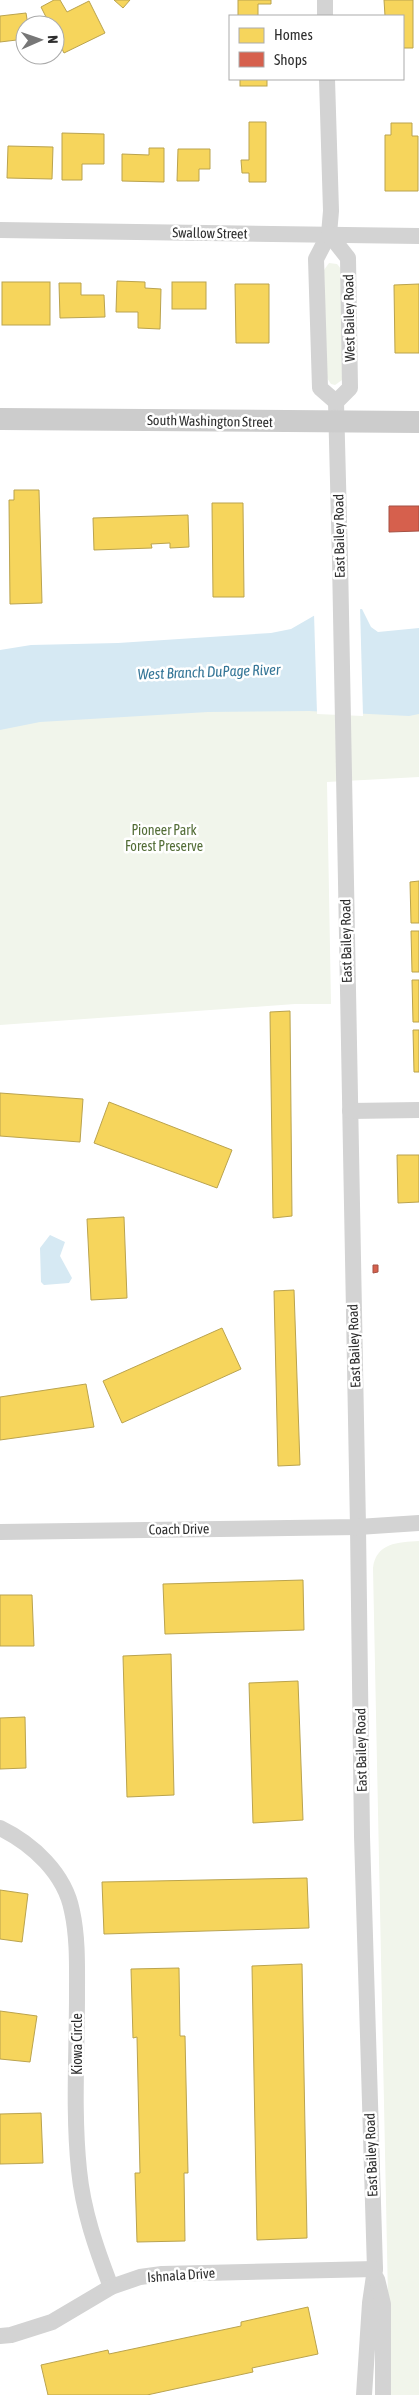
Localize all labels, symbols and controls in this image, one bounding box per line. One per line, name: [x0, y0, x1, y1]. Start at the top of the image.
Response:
north arrow: [15, 15, 65, 65]
legend: [229, 15, 404, 80]
text: Homes: [274, 26, 313, 43]
text: N: [45, 35, 61, 44]
text: Shops: [274, 51, 307, 68]
street label: Swallow Street: [172, 224, 248, 242]
street label: West Bailey Road: [340, 274, 358, 362]
street label: South Washington Street: [147, 412, 273, 430]
street label: East Bailey Road: [330, 494, 348, 578]
water label: West Branch DuPage River: [137, 660, 281, 682]
park label: Pioneer Park Forest Preserve: [125, 822, 203, 854]
street label: East Bailey Road: [337, 899, 355, 983]
street label: East Bailey Road: [345, 1304, 363, 1388]
street label: Coach Drive: [149, 1520, 209, 1538]
street label: East Bailey Road: [352, 1708, 370, 1792]
street label: Kiowa Circle: [69, 2013, 85, 2075]
street label: East Bailey Road: [362, 2113, 380, 2197]
street label: Ishnala Drive: [147, 2265, 215, 2285]

